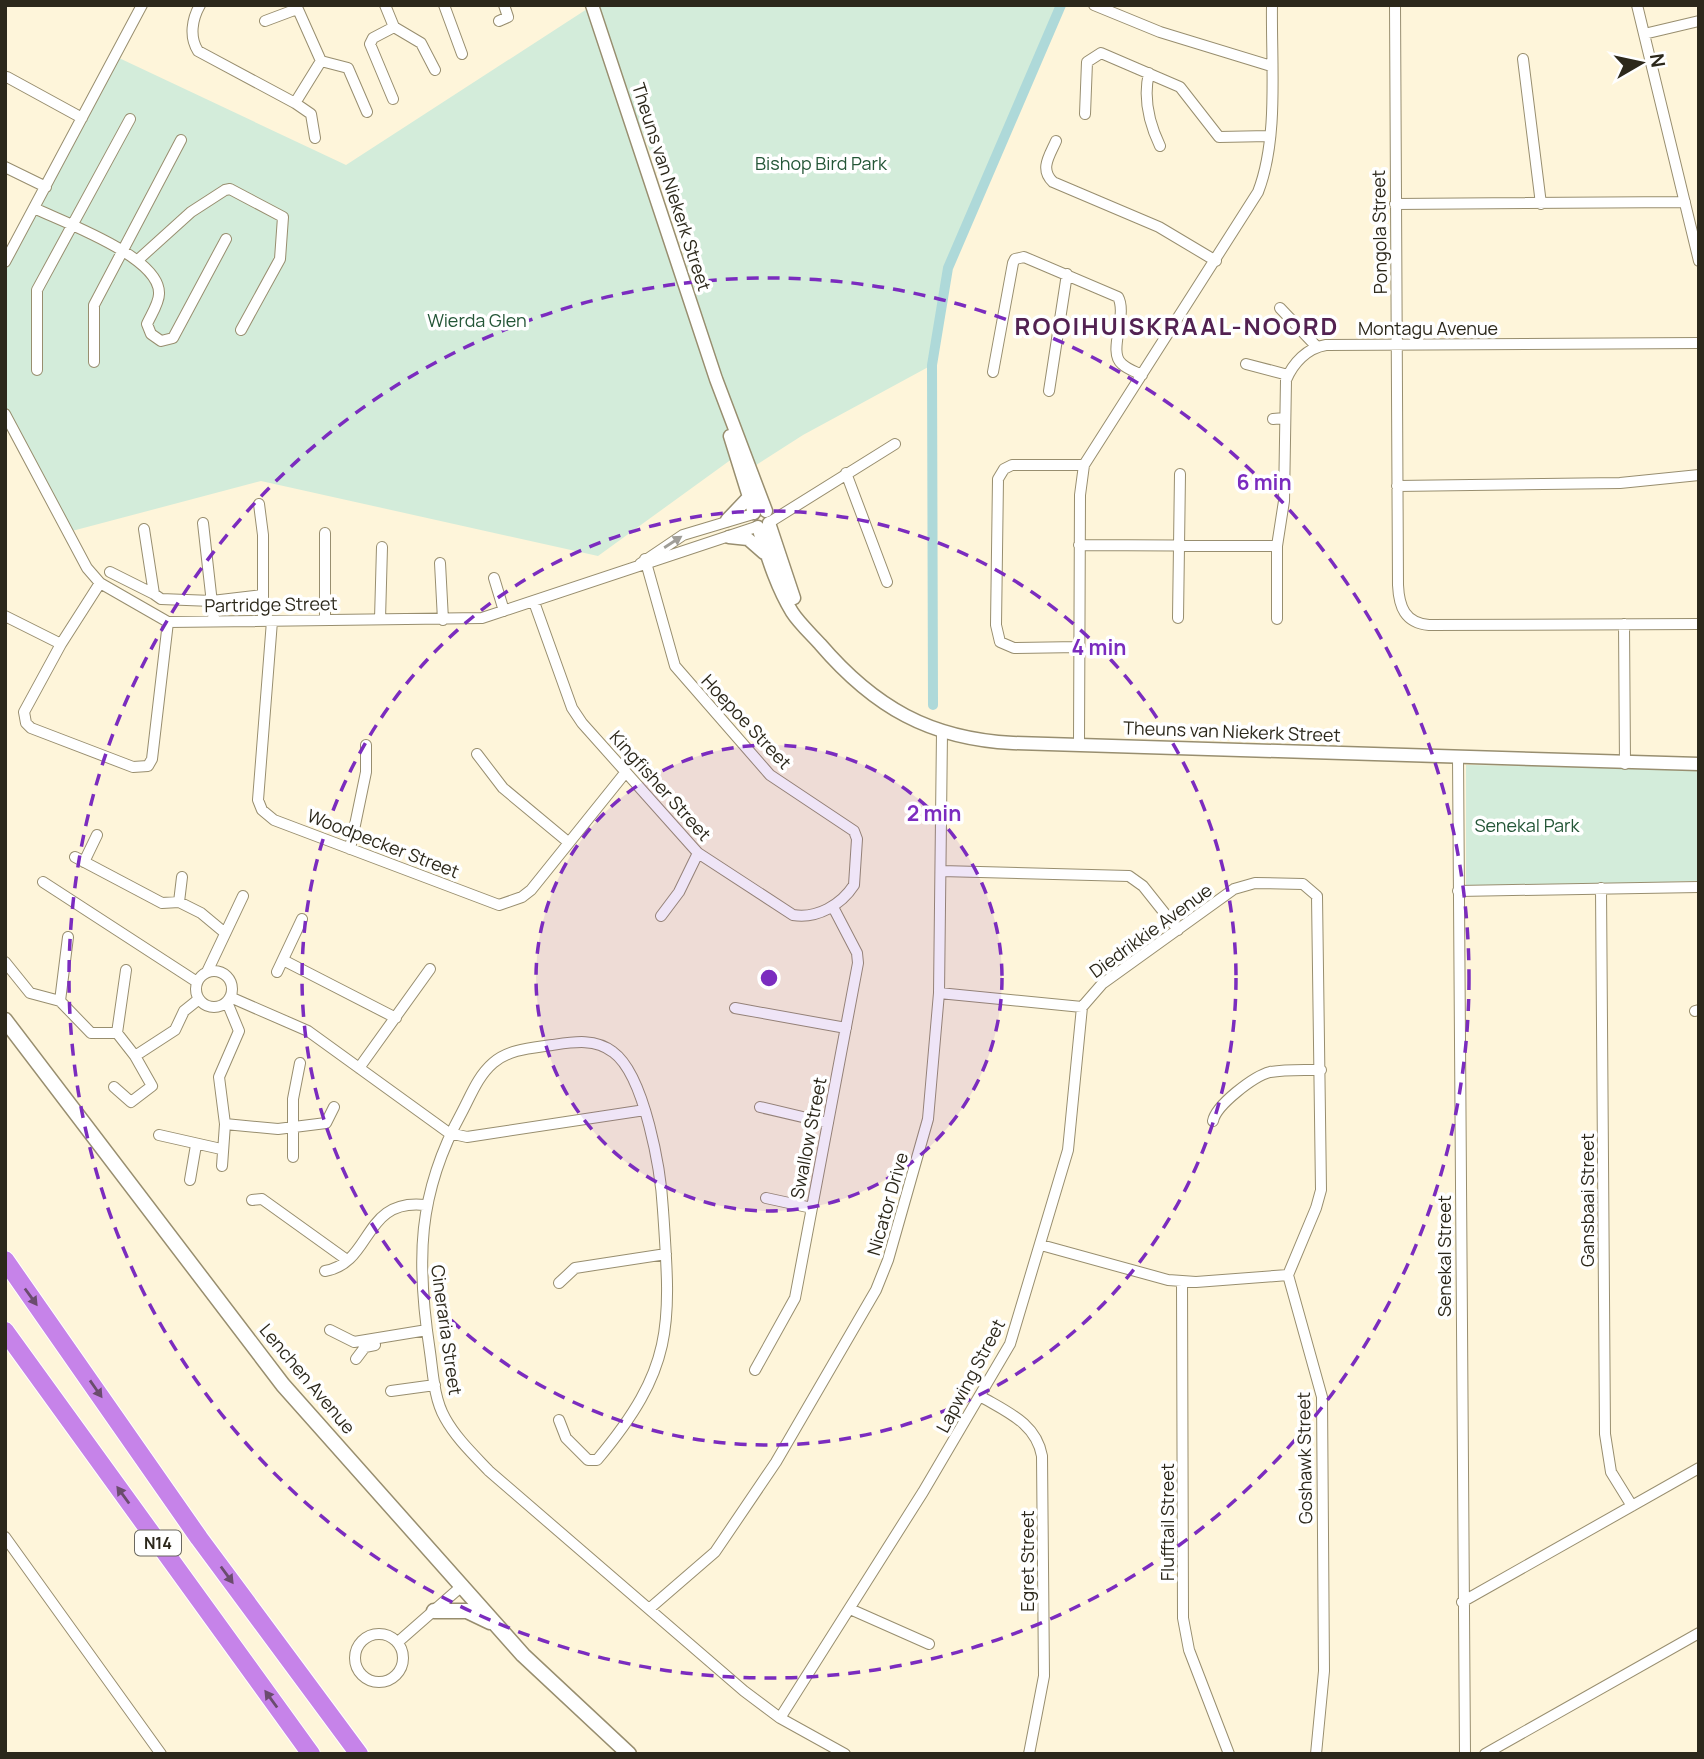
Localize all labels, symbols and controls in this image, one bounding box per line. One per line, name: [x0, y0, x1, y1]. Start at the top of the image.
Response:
north arrow: [1606, 28, 1676, 98]
text: N: [1644, 52, 1672, 69]
street label: Theuns van Niekerk Street: [627, 80, 717, 294]
park label: Bishop Bird Park: [755, 151, 888, 175]
street label: Pongola Street: [1366, 170, 1392, 294]
park label: Wierda Glen: [427, 308, 527, 332]
district label: ROOIHUISKRAAL-NOORD: [1015, 309, 1339, 342]
street label: Montagu Avenue: [1358, 316, 1498, 340]
text: 6 min: [1236, 468, 1292, 496]
one-way arrow: [663, 535, 682, 548]
street label: Partridge Street: [204, 591, 338, 617]
text: 4 min: [1072, 633, 1126, 661]
street label: Hoepoe Street: [697, 669, 797, 774]
street label: Theuns van Niekerk Street: [1123, 715, 1341, 747]
street label: Kingfisher Street: [605, 725, 717, 846]
text: 2 min: [907, 799, 961, 827]
street label: Woodpecker Street: [304, 803, 463, 883]
park label: Senekal Park: [1474, 813, 1581, 837]
street label: Diedrikkie Avenue: [1084, 878, 1217, 983]
centre of rings: [757, 966, 781, 990]
street label: Swallow Street: [784, 1075, 832, 1201]
street label: Gansbaai Street: [1575, 1133, 1599, 1267]
street label: Nicator Drive: [861, 1149, 913, 1258]
street label: Senekal Street: [1432, 1195, 1456, 1317]
street label: Cineraria Street: [426, 1263, 468, 1397]
one-way arrow: [24, 1288, 38, 1306]
street label: Lapwing Street: [930, 1315, 1010, 1436]
street label: Lenchen Avenue: [255, 1318, 361, 1439]
one-way arrow: [89, 1380, 103, 1398]
street label: Goshawk Street: [1291, 1392, 1317, 1524]
street label: Flufftail Street: [1155, 1463, 1179, 1581]
one-way arrow: [116, 1486, 130, 1504]
street label: Egret Street: [1015, 1510, 1039, 1612]
road number: N14: [135, 1530, 181, 1555]
one-way arrow: [220, 1566, 234, 1585]
one-way arrow: [264, 1690, 278, 1708]

